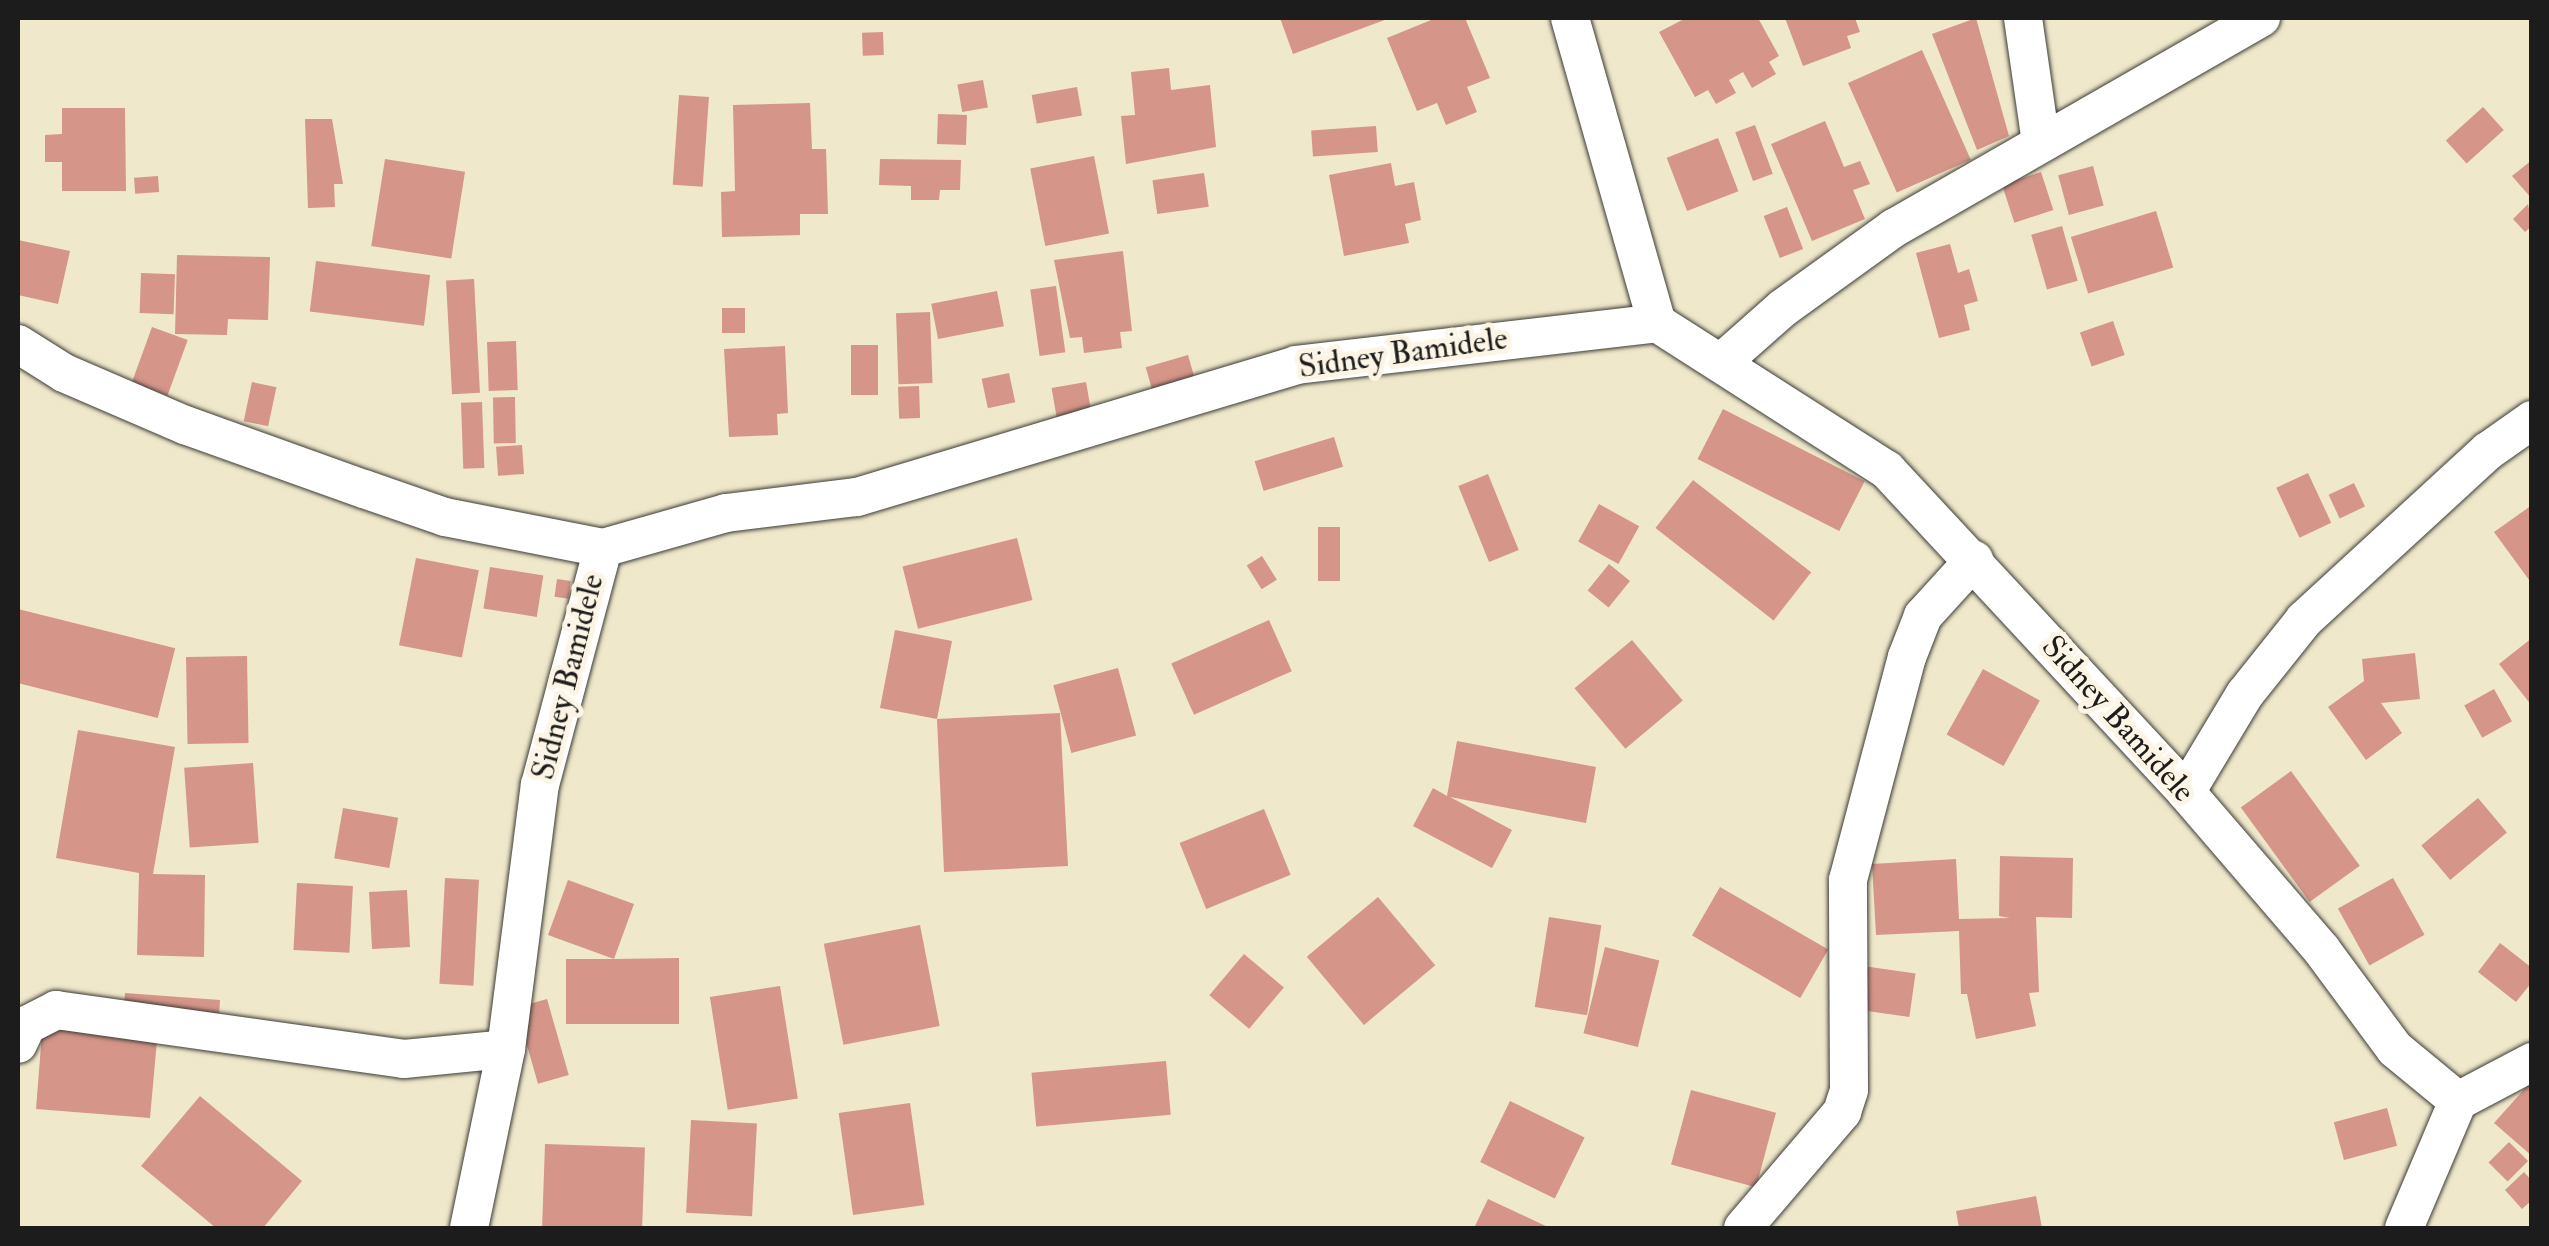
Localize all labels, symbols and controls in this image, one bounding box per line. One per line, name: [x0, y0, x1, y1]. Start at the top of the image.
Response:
street label: Sidney Bamidele: [1296, 319, 1510, 387]
street label: Sidney Bamidele: [524, 570, 612, 784]
street label: Sidney Bamidele: [2033, 628, 2203, 810]

